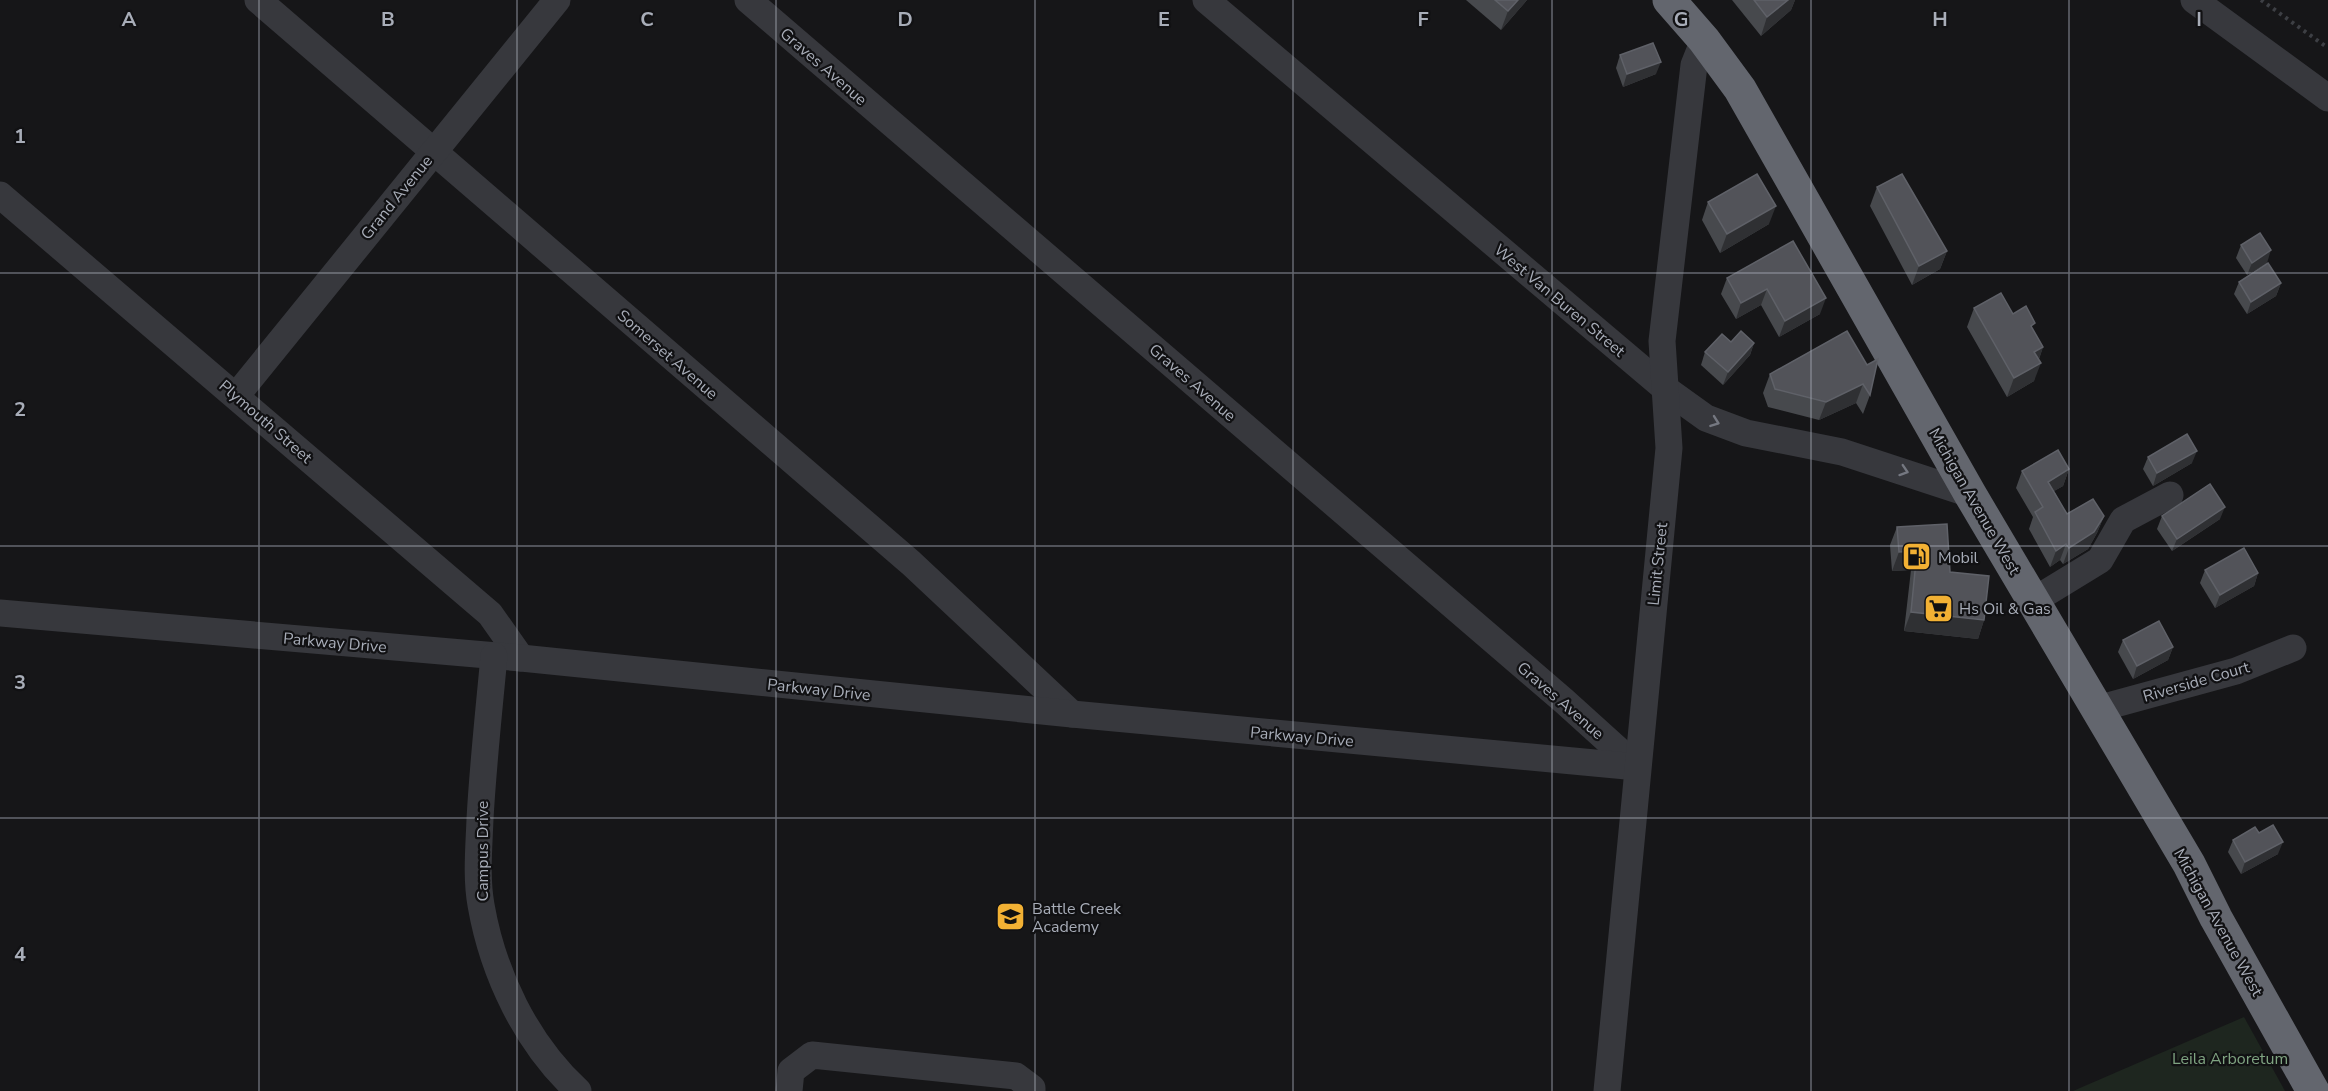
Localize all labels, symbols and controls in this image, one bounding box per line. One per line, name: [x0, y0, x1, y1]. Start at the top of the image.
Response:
text: A: [122, 6, 137, 33]
text: B: [381, 6, 395, 33]
text: C: [640, 6, 654, 33]
text: D: [897, 6, 913, 33]
text: E: [1158, 6, 1170, 33]
text: F: [1417, 6, 1429, 33]
text: G: [1674, 6, 1688, 33]
text: H: [1932, 6, 1948, 33]
text: I: [2196, 6, 2202, 33]
street label: Graves Avenue: [775, 23, 872, 111]
text: 1: [14, 123, 26, 150]
street label: Grand Avenue: [356, 151, 438, 244]
street label: West Van Buren Street: [1489, 239, 1630, 363]
street label: Somerset Avenue: [612, 305, 722, 405]
street label: Graves Avenue: [1144, 339, 1241, 427]
street label: Plymouth Street: [214, 375, 317, 469]
text: 2: [14, 396, 26, 423]
one-way arrow: [1709, 414, 1720, 427]
street label: Michigan Avenue West: [1923, 424, 2025, 579]
one-way arrow: [1898, 464, 1909, 477]
street label: Limit Street: [1643, 521, 1673, 607]
fuel station icon: Mobil: [1901, 541, 1933, 573]
place label: Mobil: [1938, 547, 1979, 569]
supermarket icon: Hs Oil & Gas: [1922, 592, 1954, 624]
place label: Hs Oil & Gas: [1959, 598, 2051, 620]
street label: Parkway Drive: [282, 628, 388, 658]
street label: Riverside Court: [2140, 656, 2253, 708]
street label: Graves Avenue: [1512, 657, 1609, 745]
text: 3: [14, 669, 26, 696]
street label: Parkway Drive: [766, 674, 872, 706]
street label: Parkway Drive: [1249, 722, 1355, 752]
street label: Campus Drive: [472, 801, 494, 901]
street label: Michigan Avenue West: [2168, 845, 2268, 1001]
place label: Battle Creek Academy: [1032, 898, 1122, 938]
school or university icon: Battle Creek Academy: [995, 901, 1027, 933]
text: 4: [14, 941, 26, 968]
park label: Leila Arboretum: [2172, 1048, 2288, 1070]

